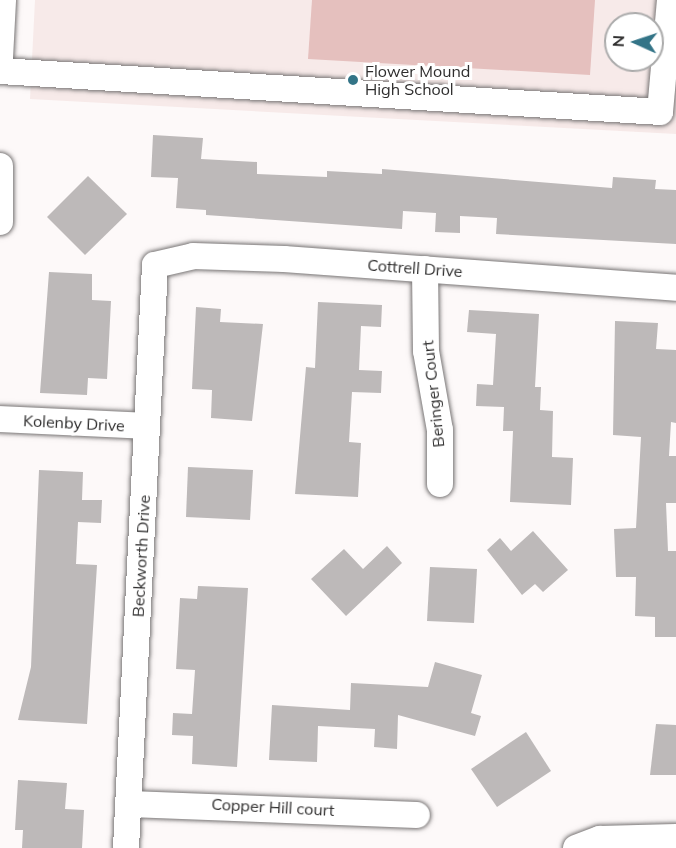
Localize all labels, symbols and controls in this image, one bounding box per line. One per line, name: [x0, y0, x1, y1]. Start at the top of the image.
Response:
north arrow: [604, 12, 664, 72]
text: N: [608, 35, 628, 48]
place label: Flower Mound High School: [365, 61, 470, 99]
marker: Flower Mound High School: [346, 73, 360, 87]
street label: Cottrell Drive: [367, 255, 463, 281]
street label: Beringer Court: [418, 340, 448, 448]
street label: Kolenby Drive: [23, 411, 125, 435]
street label: Beckworth Drive: [128, 494, 154, 618]
street label: Copper Hill court: [211, 794, 335, 820]

